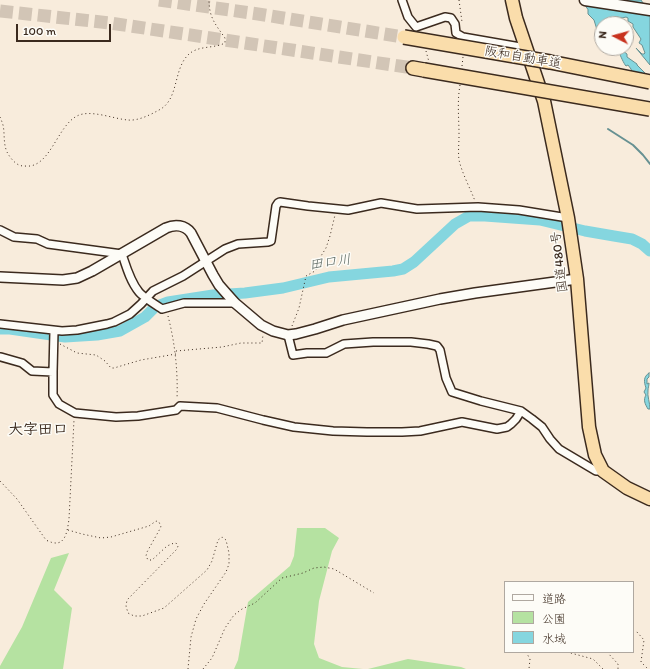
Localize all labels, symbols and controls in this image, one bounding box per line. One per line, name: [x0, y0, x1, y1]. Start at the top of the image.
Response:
scale bar: [18, 16, 113, 42]
north arrow: [594, 16, 634, 56]
text: 100 m: [23, 24, 56, 38]
text: N: [596, 30, 609, 39]
street label: 阪和自動車道: [483, 44, 563, 72]
street label: 国道480号: [548, 230, 572, 294]
water label: 田口川: [308, 252, 352, 274]
district label: 大字田口: [8, 421, 68, 439]
legend: [504, 581, 634, 653]
text: 道路: [542, 592, 566, 606]
text: 公園: [542, 612, 566, 626]
text: 水域: [542, 632, 566, 646]

